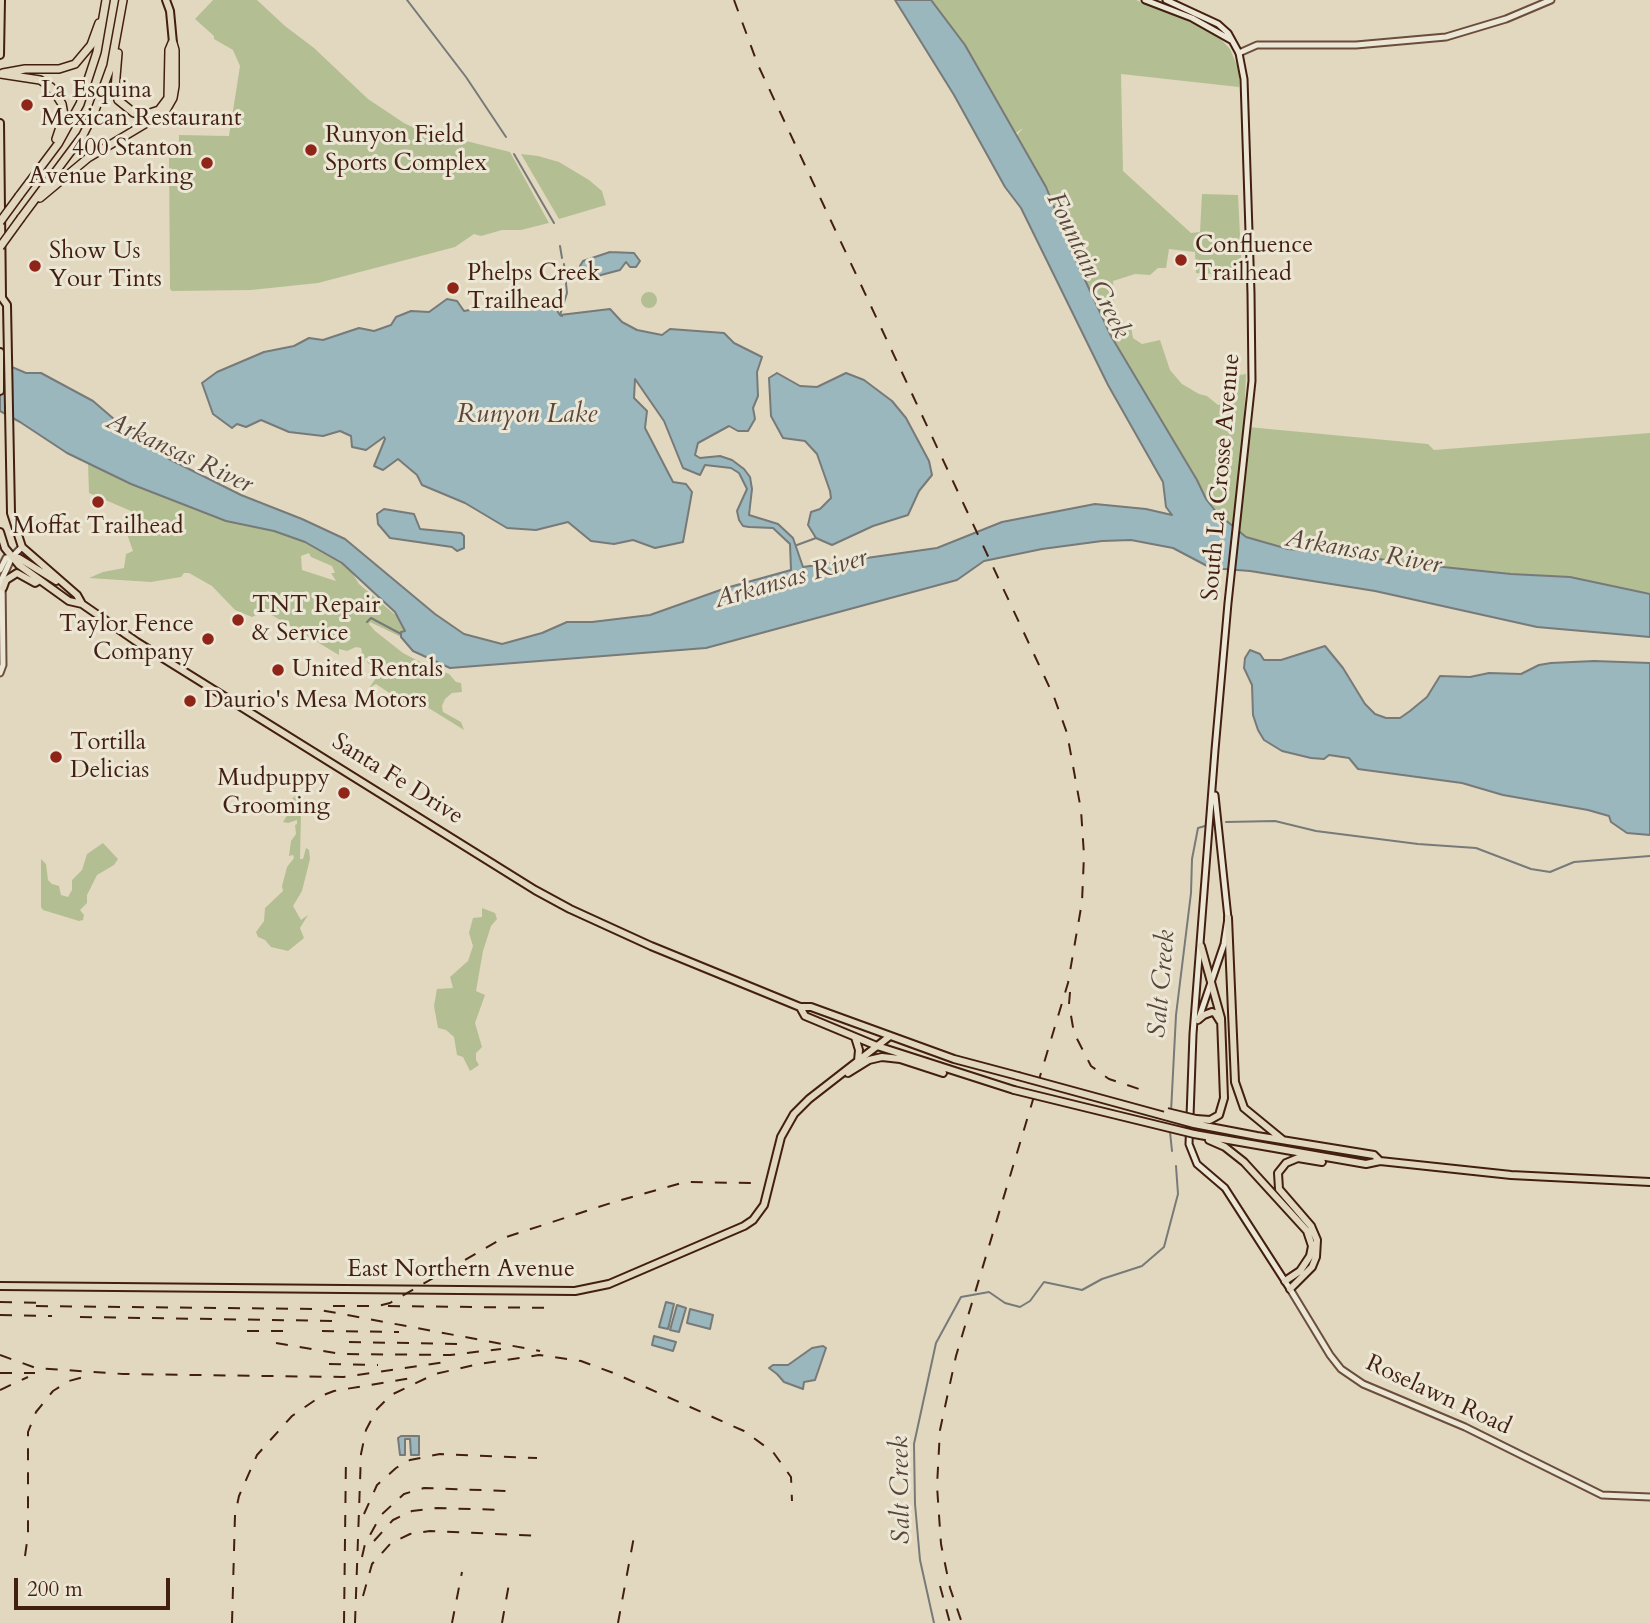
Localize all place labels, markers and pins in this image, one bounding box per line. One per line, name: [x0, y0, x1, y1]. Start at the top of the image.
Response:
place label: La Esquina Mexican Restaurant: [41, 77, 242, 133]
marker: La Esquina Mexican Restaurant: [19, 97, 35, 113]
place label: Runyon Field Sports Complex: [325, 122, 487, 178]
place label: 400 Stanton Avenue Parking: [29, 135, 193, 191]
marker: Runyon Field Sports Complex: [303, 142, 319, 158]
marker: 400 Stanton Avenue Parking: [199, 155, 215, 171]
place label: Confluence Trailhead: [1195, 232, 1313, 288]
place label: Show Us Your Tints: [49, 238, 162, 294]
marker: Confluence Trailhead: [1173, 252, 1189, 268]
marker: Show Us Your Tints: [27, 258, 43, 274]
place label: Phelps Creek Trailhead: [467, 260, 600, 316]
marker: Phelps Creek Trailhead: [445, 280, 461, 296]
marker: Moffat Trailhead: [90, 494, 106, 510]
place label: Moffat Trailhead: [12, 513, 184, 541]
place label: TNT Repair & Service: [252, 592, 380, 648]
place label: Taylor Fence Company: [59, 611, 194, 667]
marker: TNT Repair & Service: [230, 612, 246, 628]
marker: Taylor Fence Company: [200, 631, 216, 647]
place label: United Rentals: [292, 656, 443, 684]
marker: United Rentals: [270, 662, 286, 678]
place label: Daurio's Mesa Motors: [204, 687, 427, 715]
marker: Daurio's Mesa Motors: [182, 693, 198, 709]
place label: Tortilla Delicias: [70, 729, 149, 785]
marker: Tortilla Delicias: [48, 749, 64, 765]
place label: Mudpuppy Grooming: [217, 765, 330, 821]
marker: Mudpuppy Grooming: [336, 785, 352, 801]

